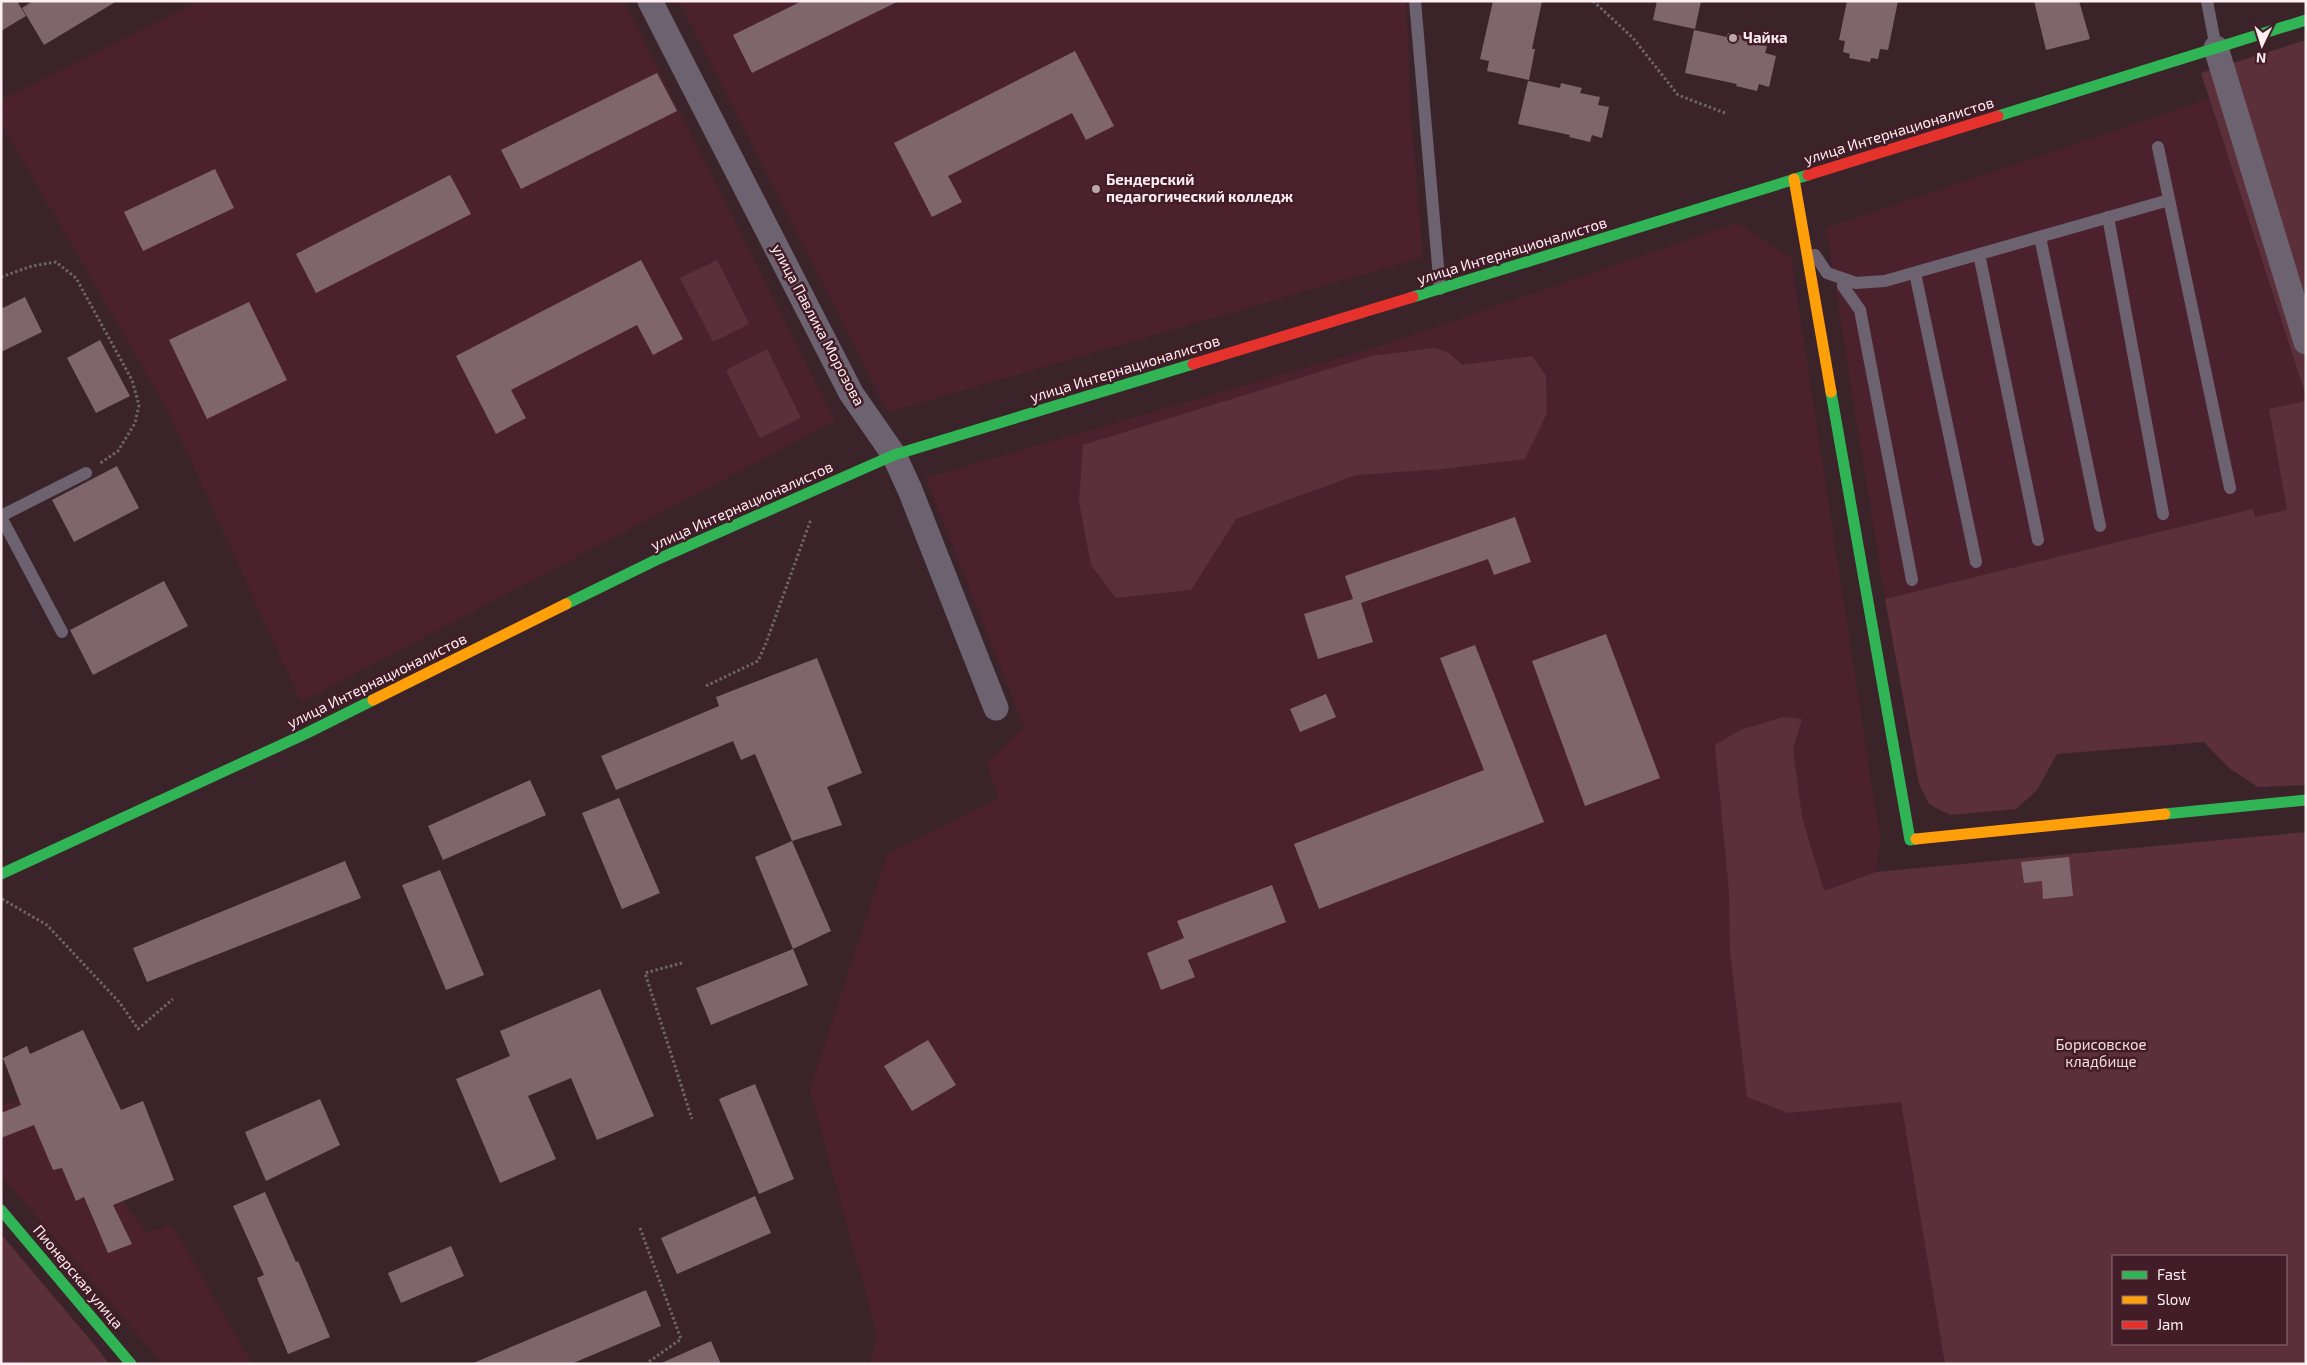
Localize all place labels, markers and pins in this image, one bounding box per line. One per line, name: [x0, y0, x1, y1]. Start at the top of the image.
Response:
place label: Чайка: [1743, 28, 1788, 46]
marker: Чайка: [1727, 32, 1739, 44]
place label: Бендерский педагогический колледж: [1106, 170, 1294, 205]
marker: Бендерский педагогический колледж: [1090, 183, 1102, 195]

